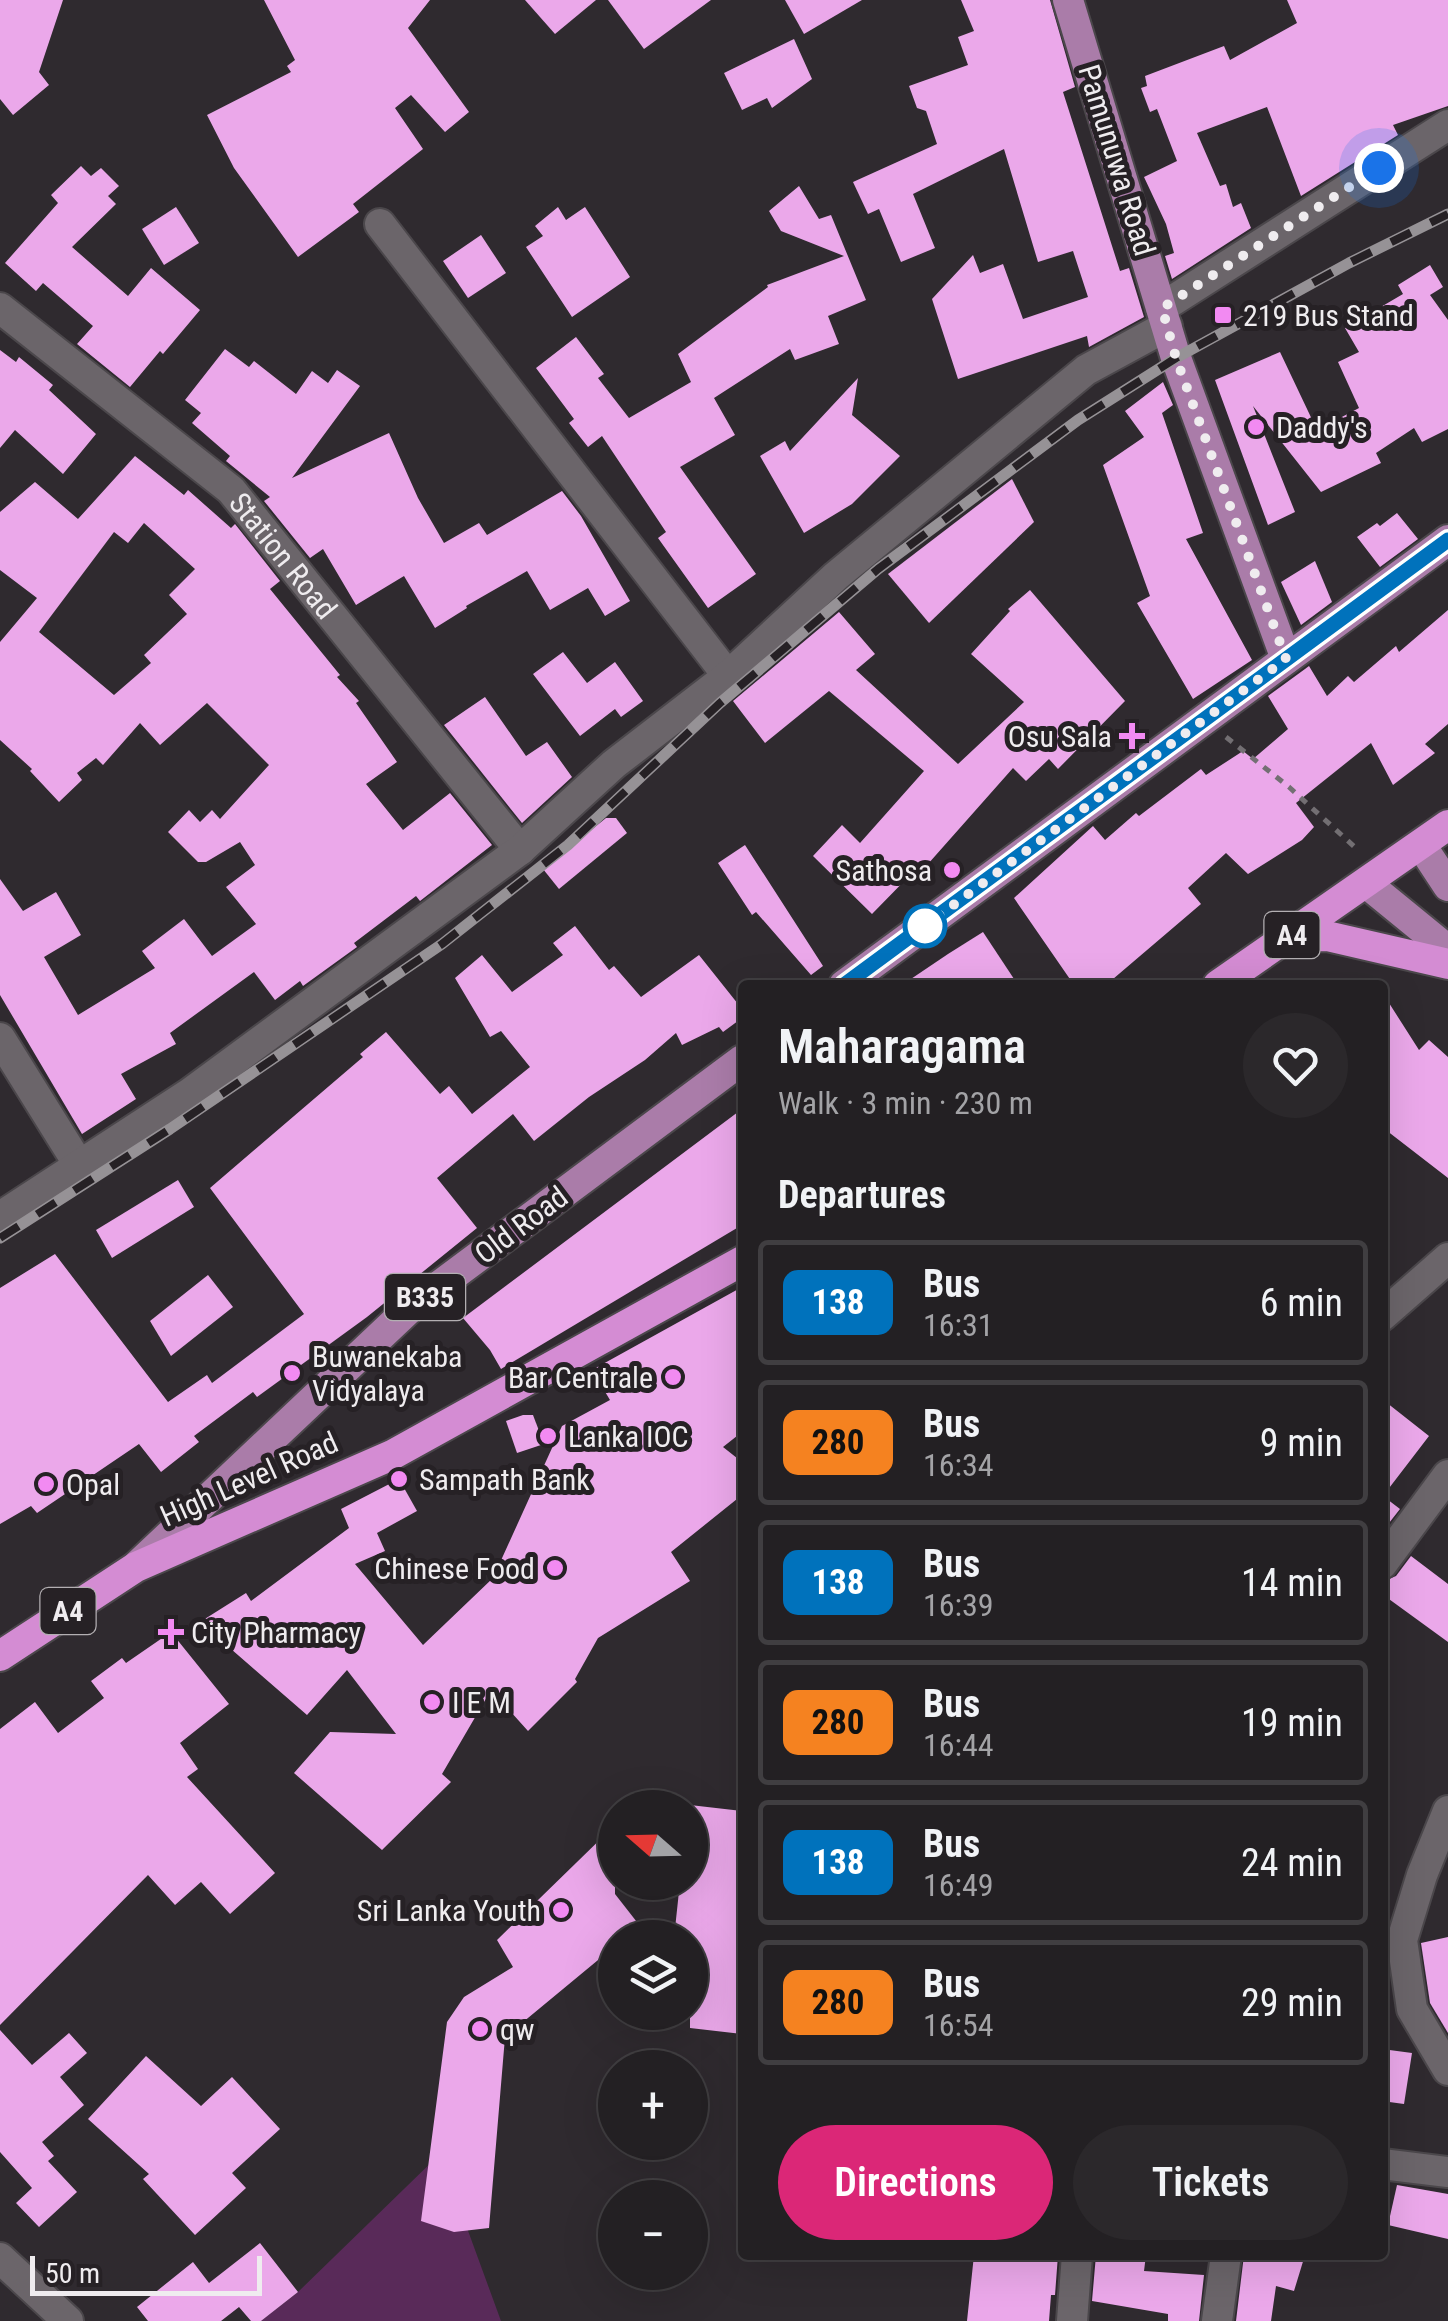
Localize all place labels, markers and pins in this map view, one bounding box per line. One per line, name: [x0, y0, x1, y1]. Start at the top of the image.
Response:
place label: 219 Bus Stand: [1243, 298, 1414, 333]
marker: 219 Bus Stand: [1212, 304, 1234, 326]
place label: Daddy's: [1276, 410, 1368, 445]
marker: Daddy's: [1245, 416, 1267, 438]
place label: Osu Sala: [1008, 719, 1112, 754]
marker: Osu Sala: [1121, 725, 1143, 747]
place label: Sathosa: [836, 853, 932, 888]
marker: Sathosa: [941, 859, 963, 881]
unlabelled marker: [904, 905, 946, 947]
place label: Buwanekaba Vidyalaya: [312, 1339, 462, 1408]
place label: Bar Centrale: [508, 1360, 653, 1395]
marker: Buwanekaba Vidyalaya: [281, 1362, 303, 1384]
marker: Bar Centrale: [662, 1366, 684, 1388]
place label: Lanka IOC: [568, 1419, 688, 1454]
marker: Lanka IOC: [537, 1425, 559, 1447]
place label: Sampath Bank: [419, 1462, 590, 1497]
place label: Opal: [66, 1467, 120, 1502]
marker: Sampath Bank: [388, 1468, 410, 1490]
marker: Opal: [35, 1473, 57, 1495]
place label: Chinese Food: [374, 1551, 535, 1586]
marker: Chinese Food: [544, 1557, 566, 1579]
place label: City Pharmacy: [191, 1615, 361, 1650]
marker: City Pharmacy: [160, 1621, 182, 1643]
place label: I E M: [452, 1685, 511, 1720]
marker: I E M: [421, 1691, 443, 1713]
place label: Sri Lanka Youth: [357, 1893, 541, 1928]
marker: Sri Lanka Youth: [550, 1899, 572, 1921]
place label: qw: [500, 2012, 535, 2047]
marker: qw: [469, 2018, 491, 2040]

